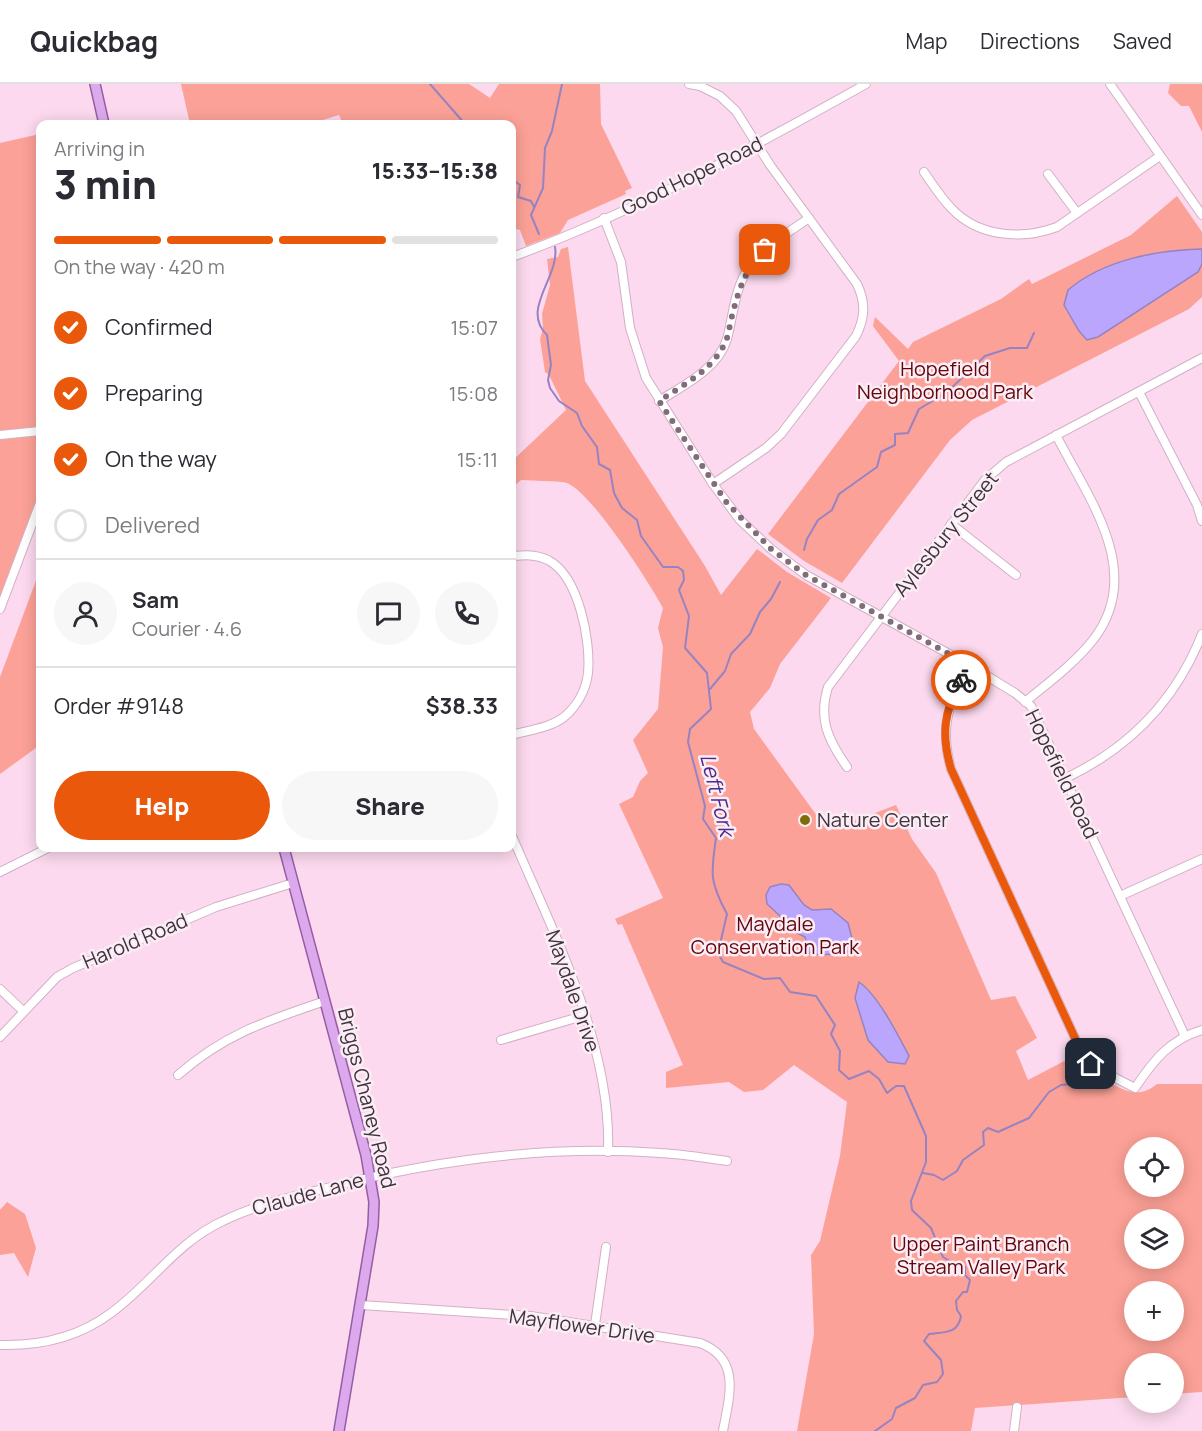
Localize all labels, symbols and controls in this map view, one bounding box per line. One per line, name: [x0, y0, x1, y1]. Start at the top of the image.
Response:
text: Quickbag: [30, 22, 158, 60]
text: Map: [906, 27, 947, 55]
text: Directions: [980, 27, 1080, 55]
text: Saved: [1113, 27, 1172, 55]
street label: Good Hope Road: [617, 130, 767, 221]
text: Arriving in: [54, 135, 145, 162]
text: 15:33–15:38: [372, 156, 498, 186]
text: 3 min: [54, 157, 157, 211]
pin: [739, 224, 790, 275]
icon: bag: [748, 233, 781, 266]
text: On the way · 420 m: [54, 253, 225, 280]
icon: check: [54, 311, 87, 344]
text: Confirmed: [105, 312, 213, 342]
text: 15:07: [450, 314, 498, 341]
park label: Hopefield Neighborhood Park: [857, 355, 1034, 405]
icon: check: [54, 377, 87, 410]
text: Preparing: [105, 378, 203, 408]
text: 15:08: [449, 380, 498, 407]
icon: check: [54, 443, 87, 476]
text: On the way: [105, 444, 217, 474]
text: 15:11: [457, 446, 498, 473]
street label: Aylesbury Street: [887, 466, 1004, 602]
text: Delivered: [105, 510, 200, 540]
button: person: [54, 582, 117, 645]
button: chat: [357, 582, 420, 645]
button: phone: [435, 582, 498, 645]
text: Sam: [132, 585, 179, 615]
text: Courier · 4.6: [132, 615, 242, 642]
courier: [931, 650, 991, 710]
icon: bike: [945, 664, 978, 697]
text: Order #9148: [54, 691, 184, 721]
text: $38.33: [426, 691, 498, 721]
street label: Hopefield Road: [1019, 705, 1105, 843]
water label: Left Fork: [694, 751, 742, 841]
button: Help: [54, 771, 270, 840]
button: Share: [282, 771, 498, 840]
place label: Nature Center: [817, 806, 948, 833]
marker: Nature Center: [798, 813, 812, 827]
street label: Harold Road: [78, 906, 191, 975]
park label: Maydale Conservation Park: [691, 910, 860, 960]
street label: Maydale Drive: [540, 926, 607, 1056]
street label: Briggs Chaney Road: [332, 1005, 403, 1191]
pin: [1065, 1038, 1116, 1089]
icon: home: [1074, 1047, 1107, 1080]
map controls: [1124, 1137, 1184, 1413]
button: locate: [1124, 1137, 1184, 1197]
street label: Claude Lane: [249, 1166, 367, 1221]
button: layers: [1124, 1209, 1184, 1269]
park label: Upper Paint Branch Stream Valley Park: [893, 1230, 1069, 1280]
button: +: [1124, 1281, 1184, 1341]
street label: Mayflower Drive: [507, 1302, 657, 1349]
button: −: [1124, 1353, 1184, 1413]

